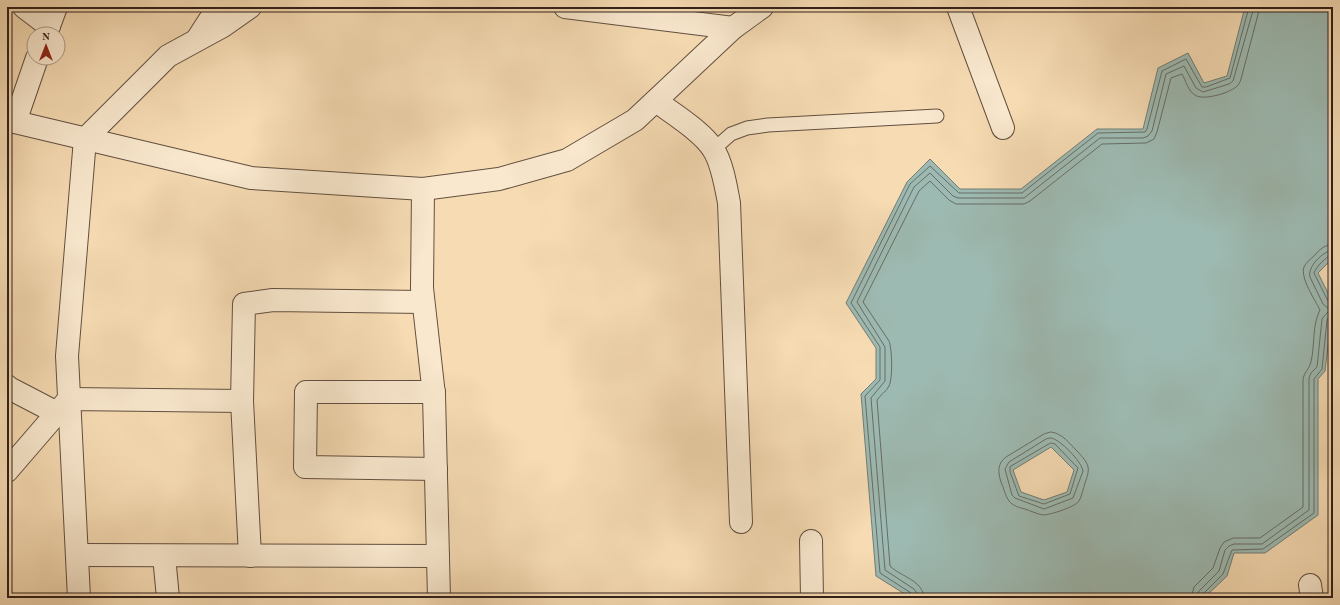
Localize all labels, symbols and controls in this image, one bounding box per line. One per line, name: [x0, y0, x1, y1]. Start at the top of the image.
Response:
north arrow: [26, 26, 66, 66]
text: N: [42, 32, 51, 43]

